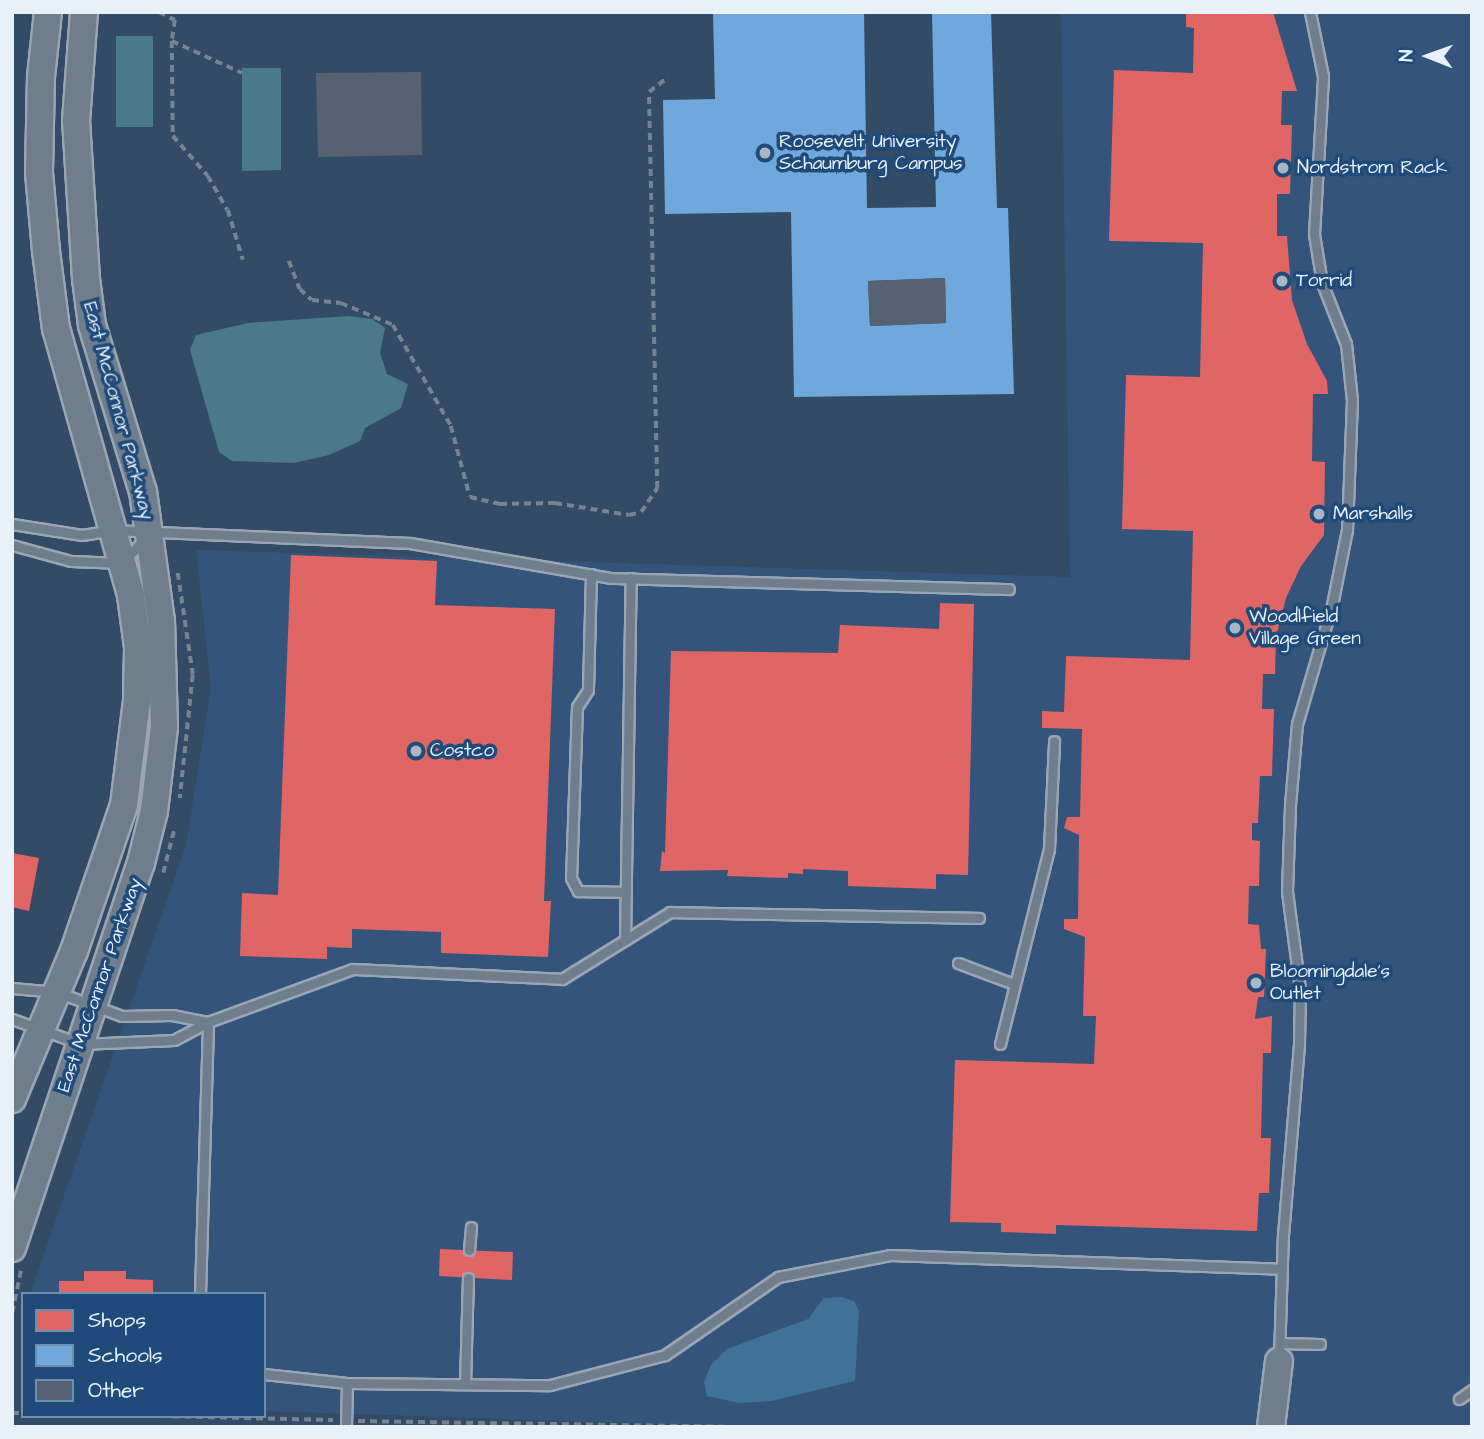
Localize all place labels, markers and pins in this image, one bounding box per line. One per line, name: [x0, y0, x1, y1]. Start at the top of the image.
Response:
place label: Roosevelt University Schaumburg Campus: [779, 131, 963, 175]
marker: Roosevelt University Schaumburg Campus: [757, 145, 773, 161]
place label: Nordstrom Rack: [1297, 157, 1448, 179]
marker: Nordstrom Rack: [1275, 160, 1291, 176]
place label: Torrid: [1296, 270, 1352, 292]
marker: Torrid: [1274, 273, 1290, 289]
place label: Marshalls: [1333, 503, 1413, 525]
marker: Marshalls: [1311, 506, 1327, 522]
place label: Woodlfield Village Green: [1249, 606, 1361, 650]
marker: Woodlfield Village Green: [1227, 620, 1243, 636]
place label: Costco: [430, 740, 494, 762]
marker: Costco: [408, 743, 424, 759]
place label: Bloomingdale's Outlet: [1270, 961, 1390, 1005]
marker: Bloomingdale's Outlet: [1248, 975, 1264, 991]

